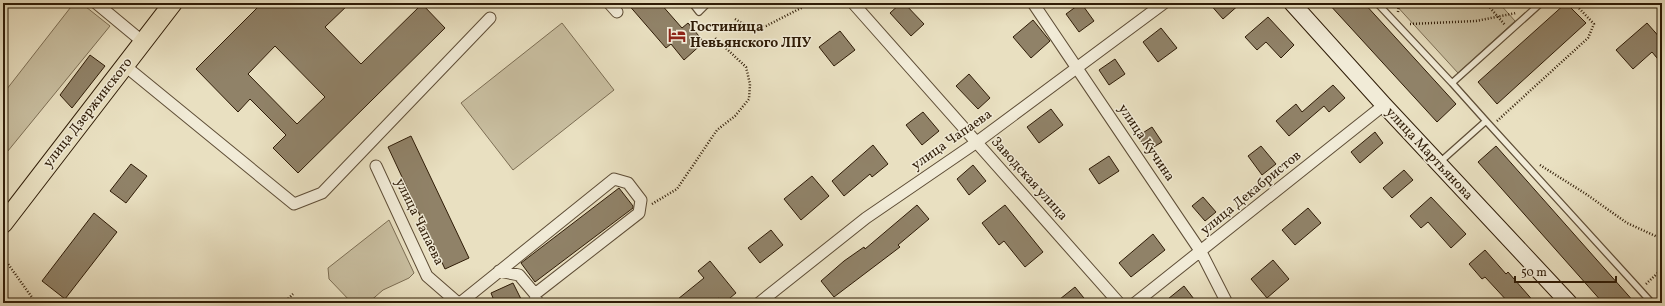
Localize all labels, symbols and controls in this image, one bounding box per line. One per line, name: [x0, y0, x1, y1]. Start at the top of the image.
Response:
place label: Гостиница Невьянского ЛПУ: [690, 18, 812, 53]
hotel icon: Гостиница Невьянского ЛПУ: [667, 25, 687, 45]
street label: улица Дзержинского: [39, 54, 137, 172]
street label: улица Кучина: [1113, 101, 1179, 185]
street label: улица Мартьянова: [1381, 103, 1477, 205]
street label: улица Чапаева: [908, 105, 996, 175]
street label: Заводская улица: [986, 133, 1072, 225]
street label: улица Декабристов: [1197, 146, 1305, 240]
street label: улица Чапаева: [390, 175, 448, 269]
scale bar: [1515, 258, 1616, 284]
text: 50 m: [1521, 265, 1547, 281]

